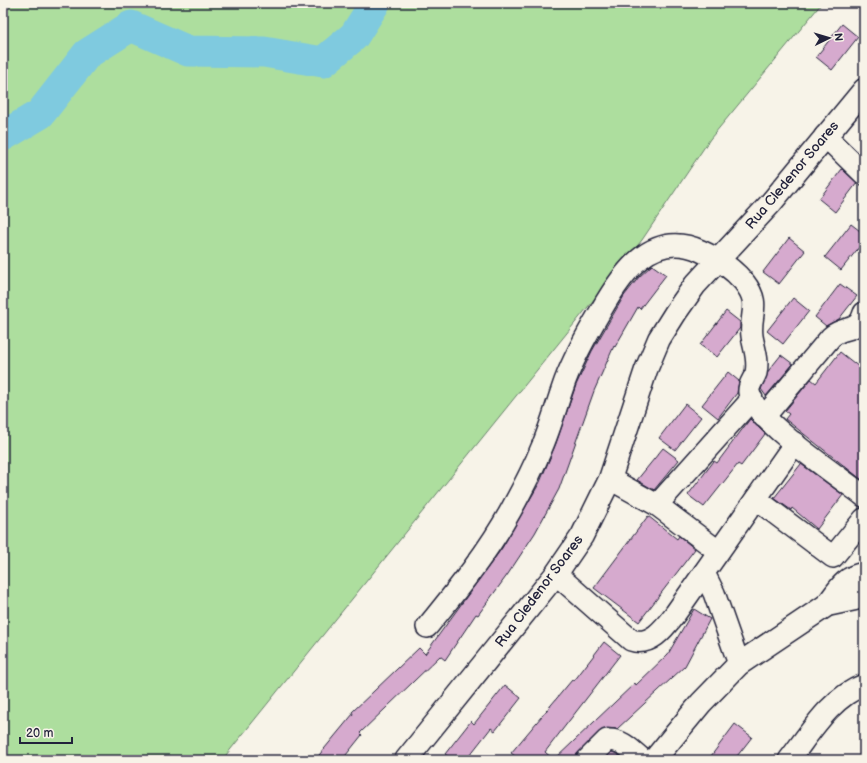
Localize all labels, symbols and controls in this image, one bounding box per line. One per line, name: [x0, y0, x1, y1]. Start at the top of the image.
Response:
north arrow: [809, 18, 849, 58]
text: N: [832, 32, 845, 42]
street label: Rua Cledenor Soares: [742, 117, 842, 232]
street label: Rua Cledenor Soares: [491, 532, 587, 650]
scale bar: [20, 719, 72, 745]
text: 20 m: [26, 726, 53, 741]

